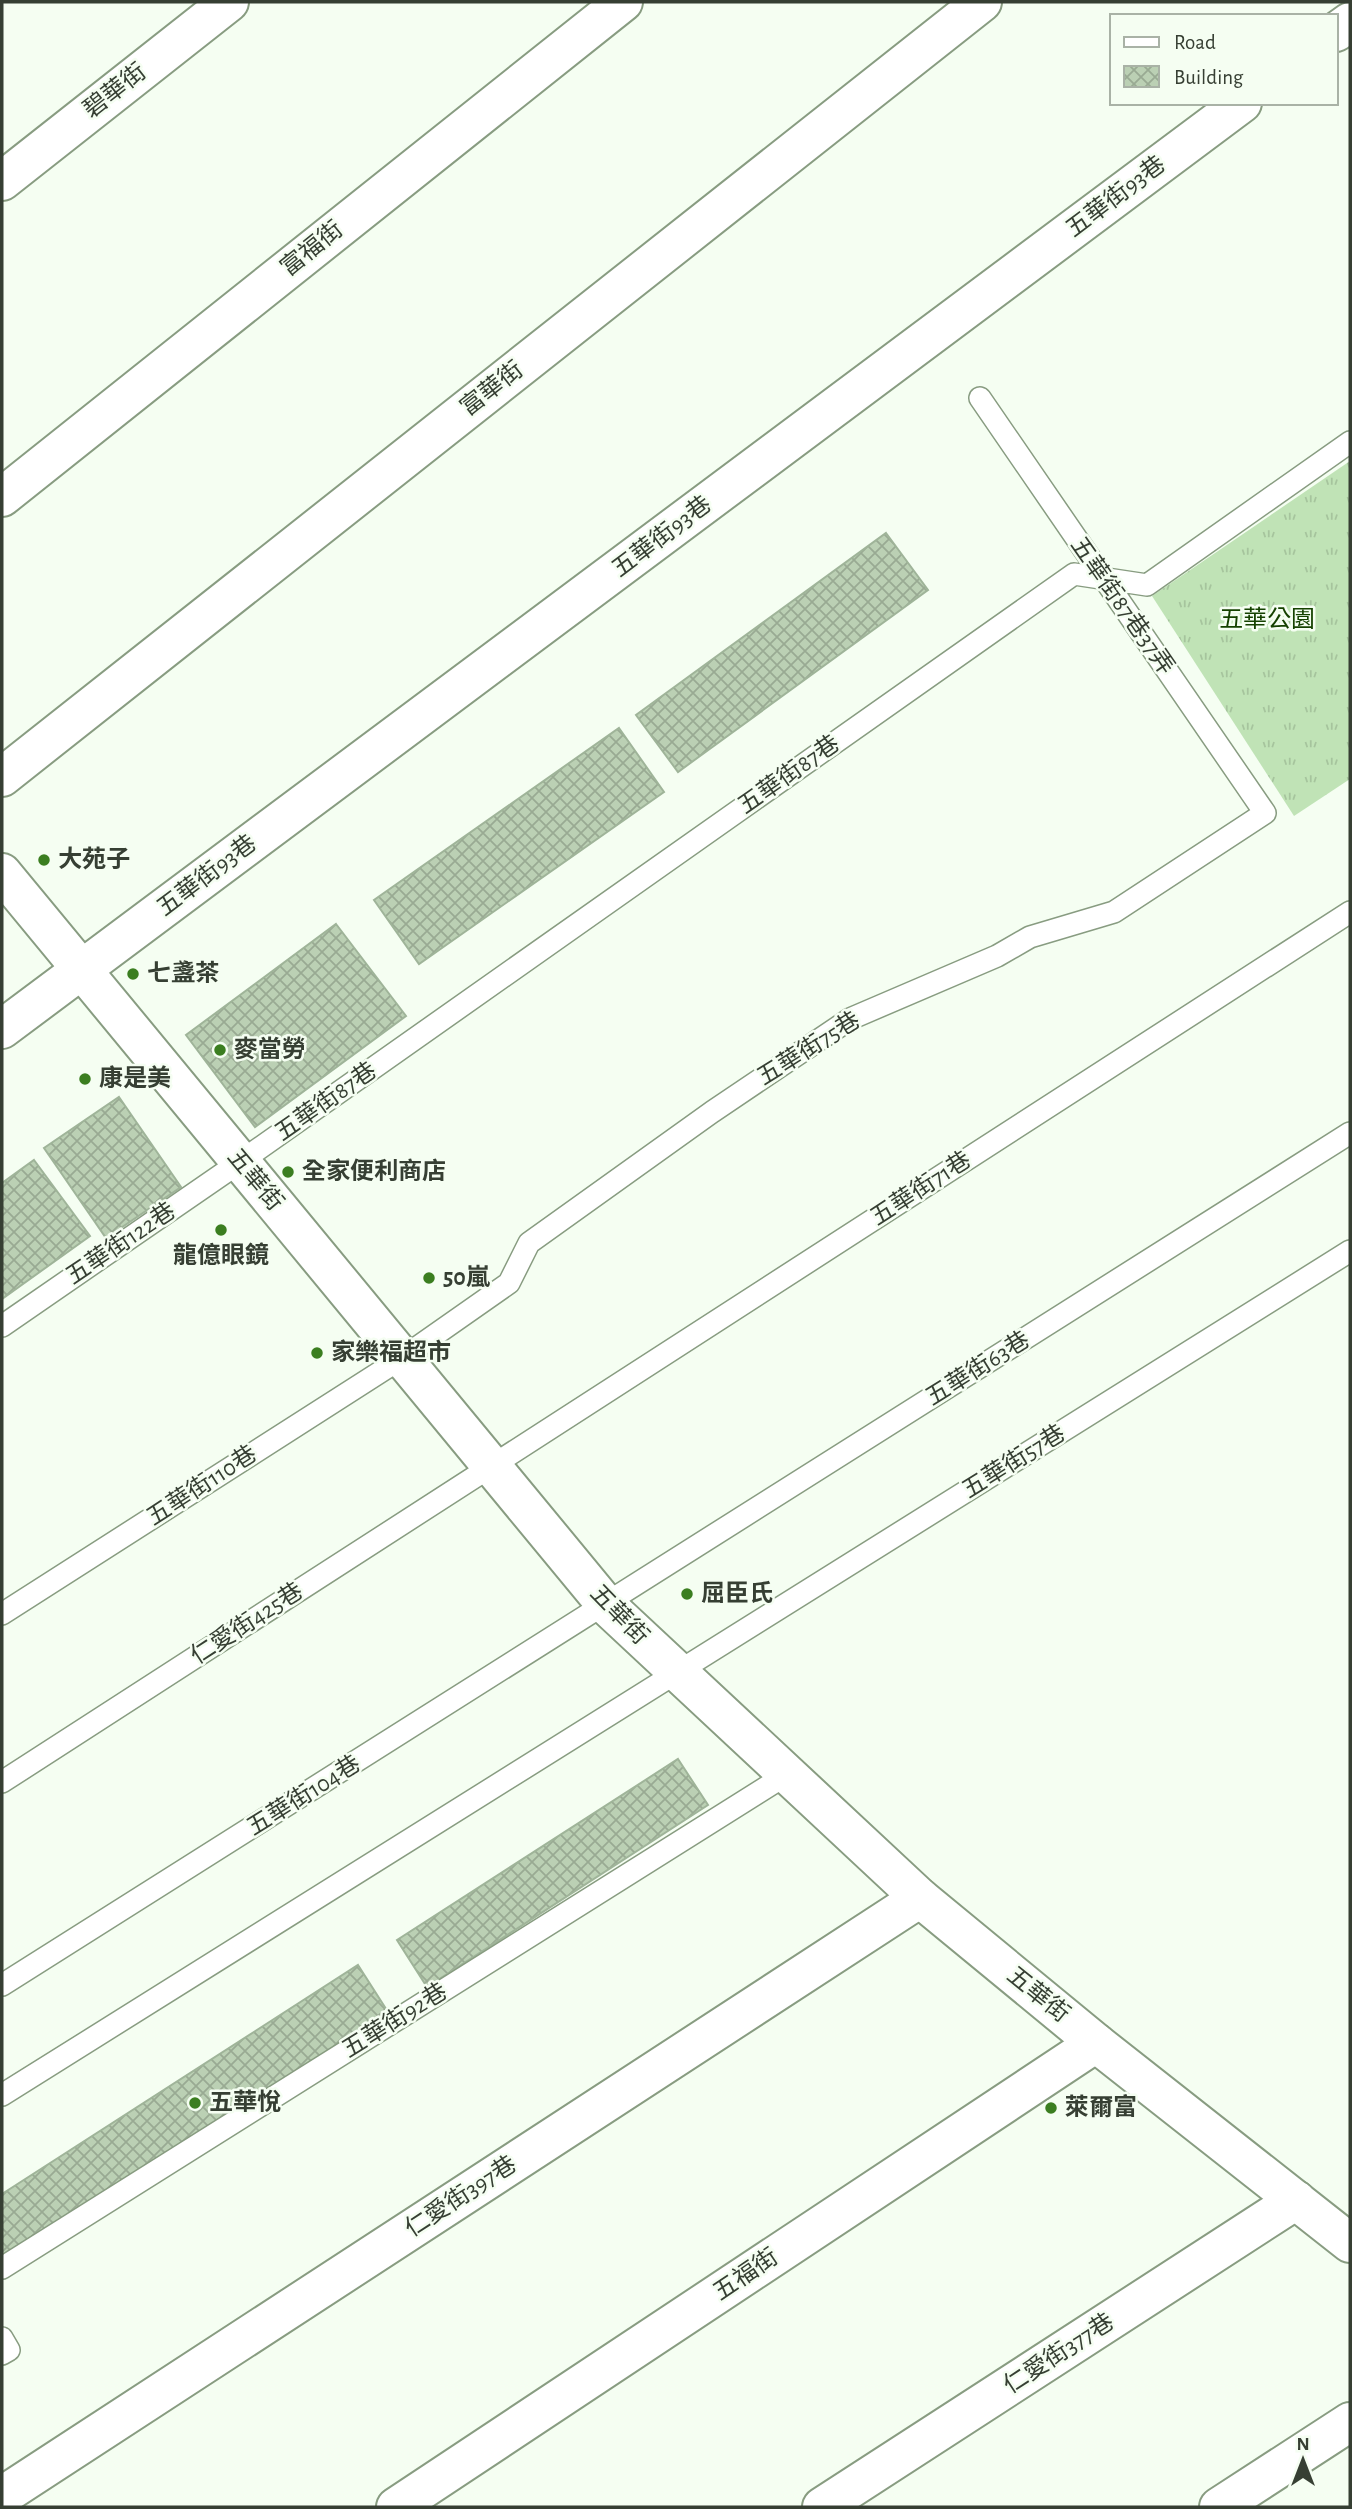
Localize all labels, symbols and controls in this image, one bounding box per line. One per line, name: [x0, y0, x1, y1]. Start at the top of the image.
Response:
legend: [1110, 14, 1338, 105]
text: Road: [1174, 32, 1216, 53]
street label: 碧華街: [78, 58, 151, 123]
text: Building: [1174, 67, 1244, 88]
street label: 五華街93巷: [1061, 151, 1170, 242]
street label: 富福街: [275, 215, 348, 281]
street label: 富華街: [455, 356, 528, 421]
street label: 五華街93巷: [607, 491, 716, 582]
street label: 五華街87巷37弄: [1066, 532, 1180, 679]
park label: 五華公園: [1219, 606, 1315, 632]
street label: 五華街87巷: [733, 730, 844, 818]
street label: 五華街93巷: [152, 830, 261, 921]
place label: 大苑子: [58, 846, 130, 872]
marker: 大苑子: [36, 852, 52, 868]
place label: 七盞茶: [147, 960, 219, 986]
marker: 七盞茶: [125, 966, 141, 982]
street label: 五華街75巷: [752, 1006, 865, 1090]
place label: 麥當勞: [234, 1036, 306, 1062]
marker: 麥當勞: [212, 1042, 228, 1058]
street label: 五華街87巷: [270, 1057, 381, 1145]
place label: 康是美: [99, 1065, 171, 1091]
marker: 康是美: [77, 1071, 93, 1087]
street label: 五華街: [223, 1143, 289, 1215]
street label: 五華街71巷: [865, 1146, 975, 1230]
place label: 全家便利商店: [302, 1158, 446, 1184]
marker: 全家便利商店: [280, 1164, 296, 1180]
street label: 五華街122巷: [61, 1197, 180, 1289]
marker: 龍億眼鏡: [213, 1222, 229, 1238]
place label: 龍億眼鏡: [173, 1242, 269, 1268]
place label: 50嵐: [443, 1264, 491, 1290]
marker: 50嵐: [421, 1270, 437, 1286]
street label: 五華街63巷: [921, 1326, 1034, 1410]
place label: 家樂福超市: [331, 1339, 451, 1365]
marker: 家樂福超市: [309, 1345, 325, 1361]
street label: 五華街57巷: [957, 1419, 1070, 1503]
street label: 五華街110巷: [142, 1440, 261, 1530]
street label: 仁愛街425巷: [185, 1577, 307, 1669]
street label: 五華街: [585, 1579, 654, 1649]
place label: 屈臣氏: [701, 1580, 773, 1606]
marker: 屈臣氏: [679, 1586, 695, 1602]
street label: 五華街104巷: [242, 1750, 365, 1840]
street label: 五華街: [1002, 1961, 1075, 2027]
street label: 五華街92巷: [337, 1978, 451, 2062]
place label: 五華悅: [209, 2089, 281, 2115]
place label: 萊爾富: [1065, 2094, 1137, 2120]
marker: 五華悅: [187, 2095, 203, 2111]
marker: 萊爾富: [1043, 2100, 1059, 2116]
street label: 仁愛街397巷: [400, 2151, 521, 2242]
street label: 五福街: [708, 2243, 783, 2305]
street label: 仁愛街377巷: [999, 2308, 1118, 2398]
north arrow: [1268, 2425, 1338, 2495]
text: N: [1296, 2435, 1310, 2454]

